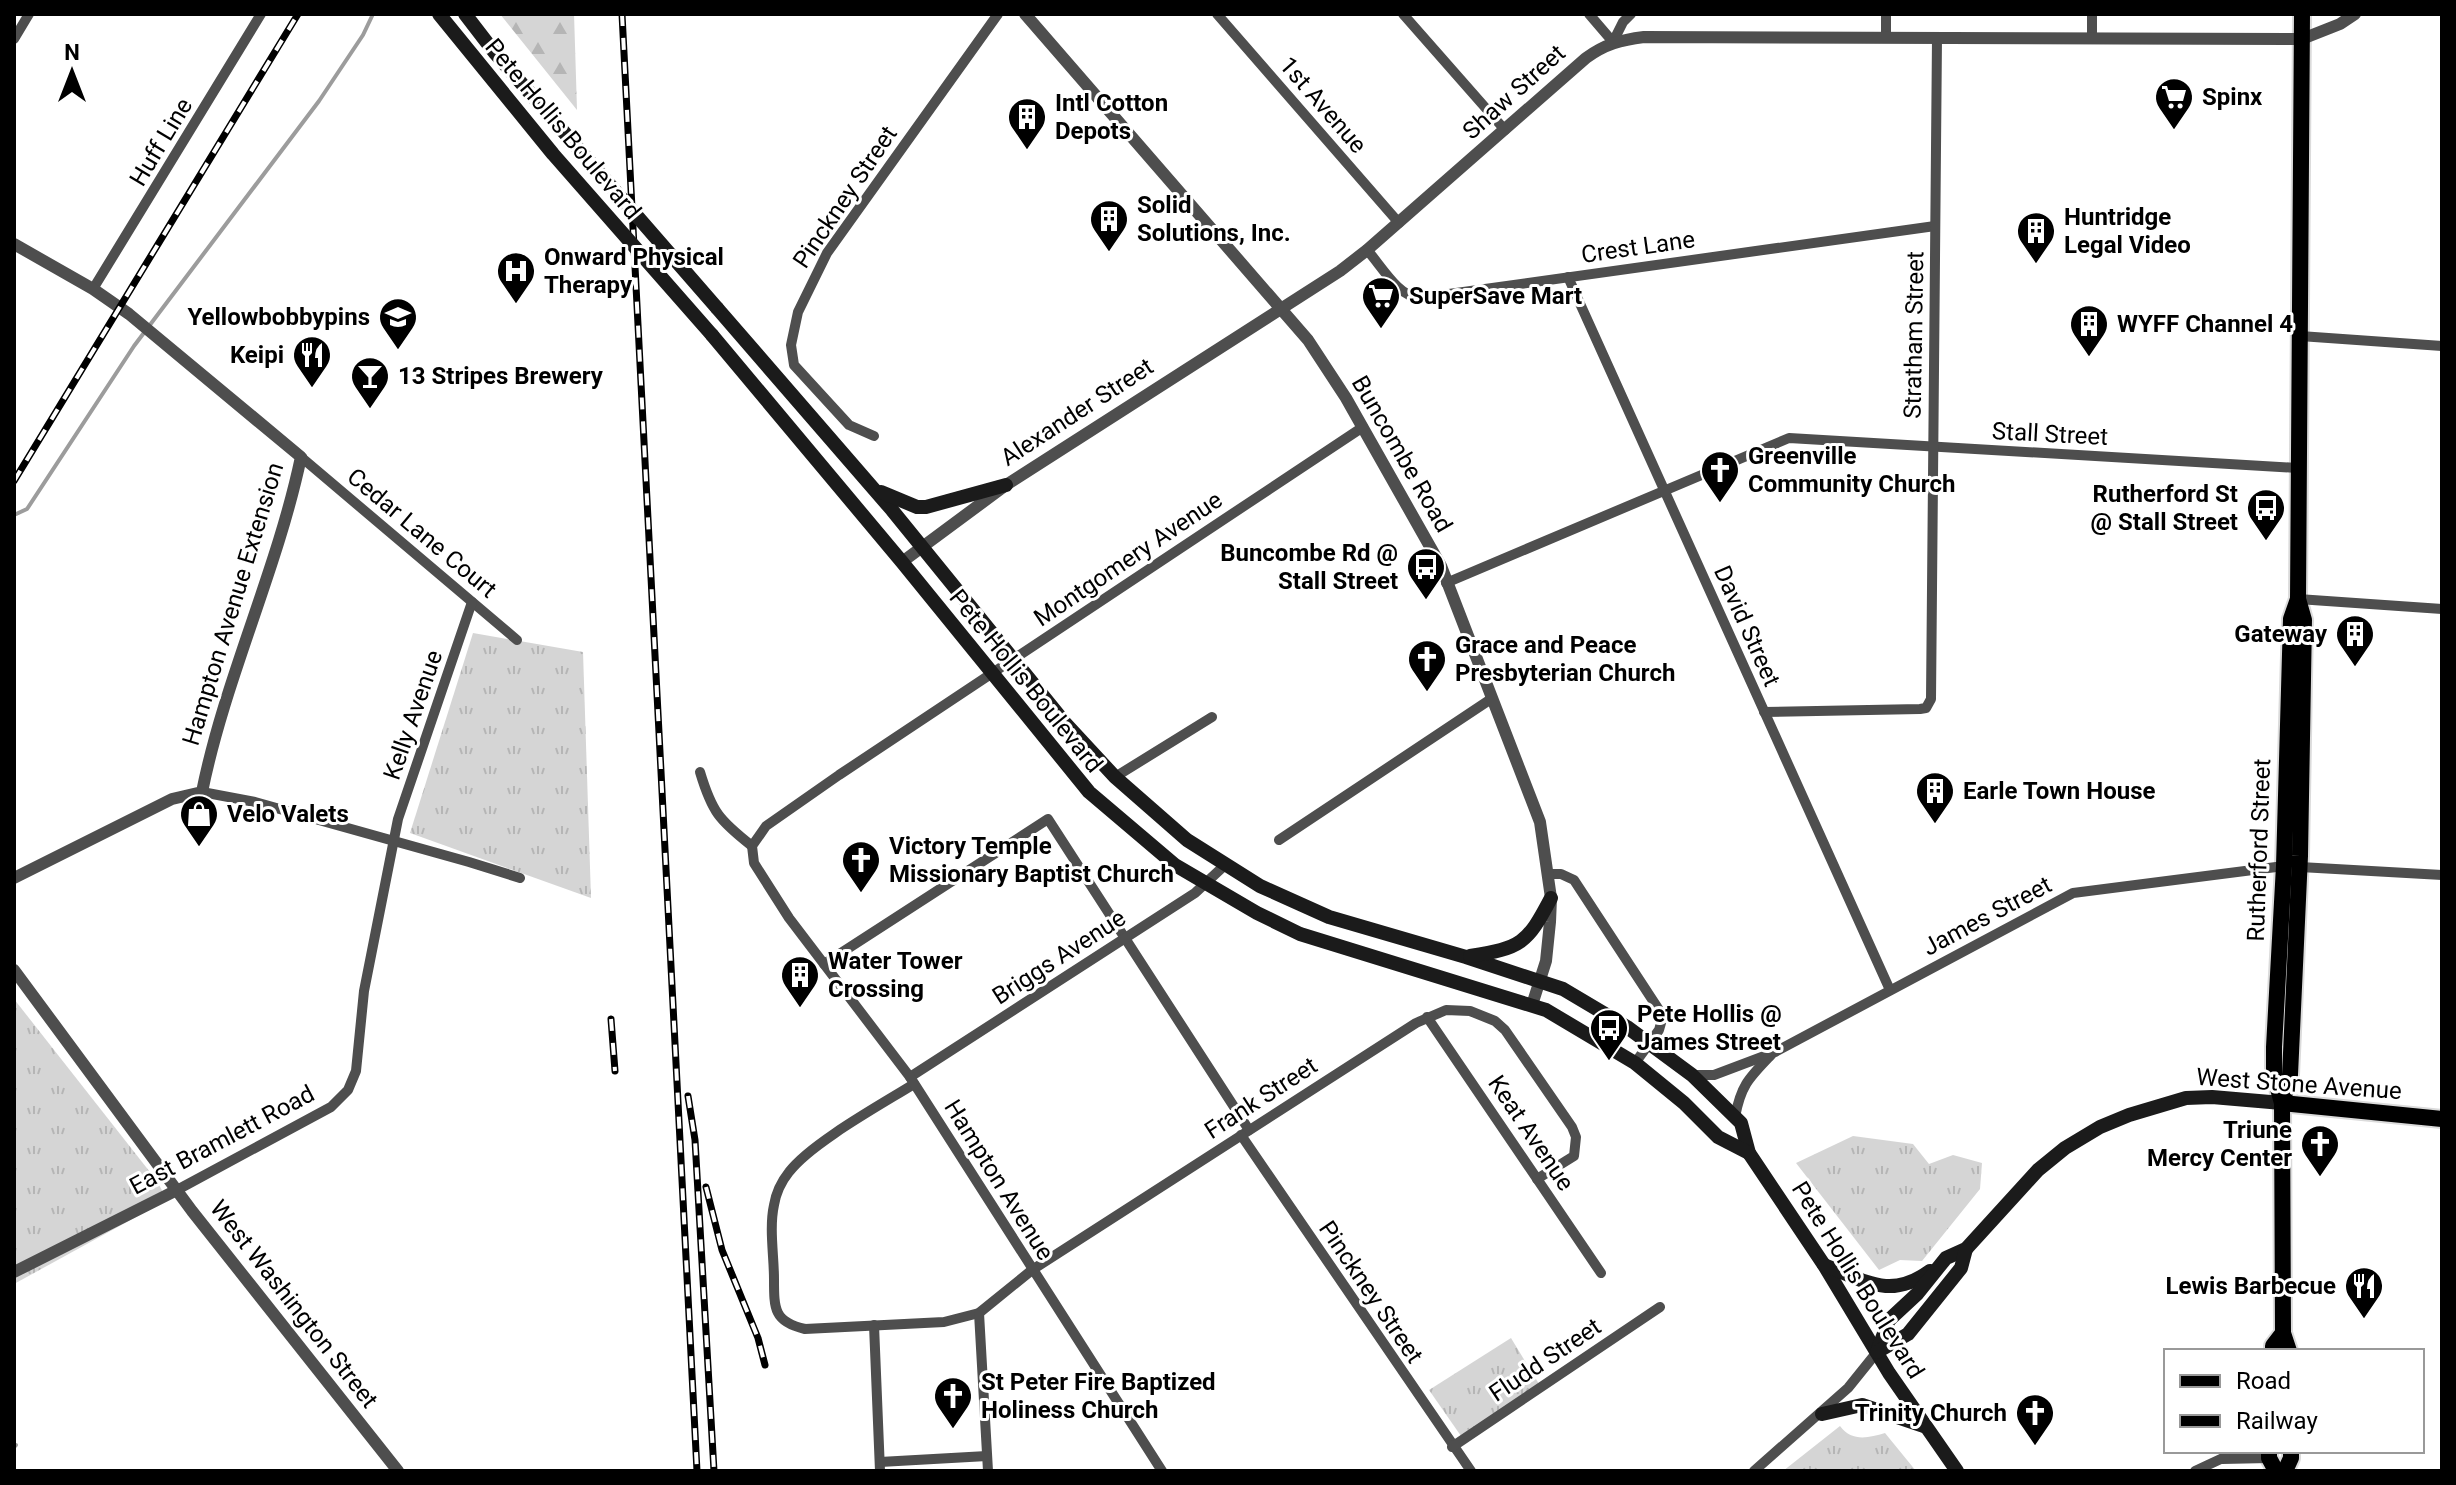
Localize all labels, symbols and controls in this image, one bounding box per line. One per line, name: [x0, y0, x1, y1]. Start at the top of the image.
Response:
north arrow: [32, 32, 112, 112]
street label: Pete Hollis Boulevard: [479, 33, 647, 225]
street label: Shaw Street: [1457, 39, 1571, 145]
text: N: [64, 40, 80, 65]
street label: 1st Avenue: [1274, 51, 1372, 159]
supermarket icon: Spinx: [2153, 76, 2195, 131]
place label: Spinx: [2202, 83, 2263, 111]
place label: Intl Cotton Depots: [1055, 89, 1168, 145]
street label: Huff Line: [124, 93, 198, 191]
building icon: Intl Cotton Depots: [1006, 96, 1048, 151]
street label: Pinckney Street: [787, 120, 903, 273]
place label: Solid Solutions, Inc.: [1137, 191, 1291, 247]
building icon: Solid Solutions, Inc.: [1088, 198, 1130, 253]
place label: Huntridge Legal Video: [2064, 203, 2191, 259]
building icon: Huntridge Legal Video: [2015, 210, 2057, 265]
street label: Crest Lane: [1579, 225, 1697, 269]
place label: Onward Physical Therapy: [544, 243, 724, 299]
hospital icon: Onward Physical Therapy: [495, 250, 537, 305]
street label: Stratham Street: [1899, 251, 1929, 419]
supermarket icon: SuperSave Mart: [1360, 275, 1402, 330]
place label: SuperSave Mart: [1409, 282, 1582, 310]
school or university icon: Yellowbobbypins: [377, 296, 419, 351]
place label: Yellowbobbypins: [187, 303, 370, 331]
building icon: WYFF Channel 4: [2068, 303, 2110, 358]
place label: WYFF Channel 4: [2117, 310, 2293, 338]
restaurant icon: Keipi: [291, 334, 333, 389]
place label: Keipi: [230, 341, 284, 369]
street label: Alexander Street: [996, 352, 1159, 472]
bar icon: 13 Stripes Brewery: [349, 355, 391, 410]
place label: 13 Stripes Brewery: [398, 362, 604, 390]
street label: Buncombe Road: [1346, 371, 1458, 537]
street label: Stall Street: [1991, 417, 2109, 451]
place label: Greenville Community Church: [1748, 442, 1955, 498]
church icon: Greenville Community Church: [1699, 449, 1741, 504]
street label: Hampton Avenue Extension: [177, 459, 289, 749]
street label: Cedar Lane Court: [342, 462, 502, 604]
place label: Rutherford St @ Stall Street: [2091, 480, 2238, 536]
street label: Montgomery Avenue: [1029, 486, 1227, 632]
bus stop icon: Rutherford St @ Stall Street: [2245, 487, 2287, 542]
place label: Buncombe Rd @ Stall Street: [1220, 539, 1398, 595]
bus stop icon: Buncombe Rd @ Stall Street: [1405, 546, 1447, 601]
street label: David Street: [1708, 561, 1786, 691]
street label: Pete Hollis Boulevard: [944, 584, 1108, 778]
building icon: Gateway: [2334, 613, 2376, 668]
place label: Gateway: [2234, 620, 2328, 648]
place label: Grace and Peace Presbyterian Church: [1455, 631, 1675, 687]
church icon: Grace and Peace Presbyterian Church: [1406, 638, 1448, 693]
street label: Kelly Avenue: [378, 647, 448, 783]
street label: Rutherford Street: [2242, 758, 2276, 942]
building icon: Earle Town House: [1914, 770, 1956, 825]
place label: Earle Town House: [1963, 777, 2155, 805]
shop icon: Velo Valets: [178, 793, 220, 848]
place label: Velo Valets: [227, 800, 349, 828]
place label: Victory Temple Missionary Baptist Church: [889, 832, 1174, 888]
church icon: Victory Temple Missionary Baptist Church: [840, 839, 882, 894]
street label: James Street: [1918, 870, 2056, 962]
street label: Briggs Avenue: [987, 904, 1131, 1010]
place label: Water Tower Crossing: [828, 947, 963, 1003]
building icon: Water Tower Crossing: [779, 954, 821, 1009]
place label: Pete Hollis @ James Street: [1637, 1000, 1782, 1056]
bus stop icon: Pete Hollis @ James Street: [1588, 1007, 1630, 1062]
street label: Frank Street: [1200, 1051, 1323, 1145]
street label: West Stone Avenue: [2195, 1063, 2403, 1105]
street label: Keat Avenue: [1482, 1070, 1580, 1196]
street label: East Bramlett Road: [125, 1080, 319, 1200]
street label: Hampton Avenue: [938, 1095, 1060, 1265]
place label: Triune Mercy Center: [2147, 1116, 2292, 1172]
church icon: Triune Mercy Center: [2299, 1123, 2341, 1178]
street label: Pete Hollis Boulevard: [1786, 1176, 1930, 1384]
street label: West Washington Street: [204, 1195, 384, 1414]
street label: Pinckney Street: [1313, 1216, 1429, 1369]
restaurant icon: Lewis Barbecue: [2343, 1265, 2385, 1320]
place label: Lewis Barbecue: [2165, 1272, 2336, 1300]
street label: Fludd Street: [1484, 1312, 1606, 1408]
legend: [2164, 1349, 2424, 1453]
text: Road: [2236, 1367, 2291, 1395]
place label: St Peter Fire Baptized Holiness Church: [981, 1368, 1216, 1424]
church icon: St Peter Fire Baptized Holiness Church: [932, 1375, 974, 1430]
church icon: Trinity Church: [2014, 1392, 2056, 1447]
place label: Trinity Church: [1855, 1399, 2007, 1427]
text: Railway: [2236, 1407, 2318, 1435]

